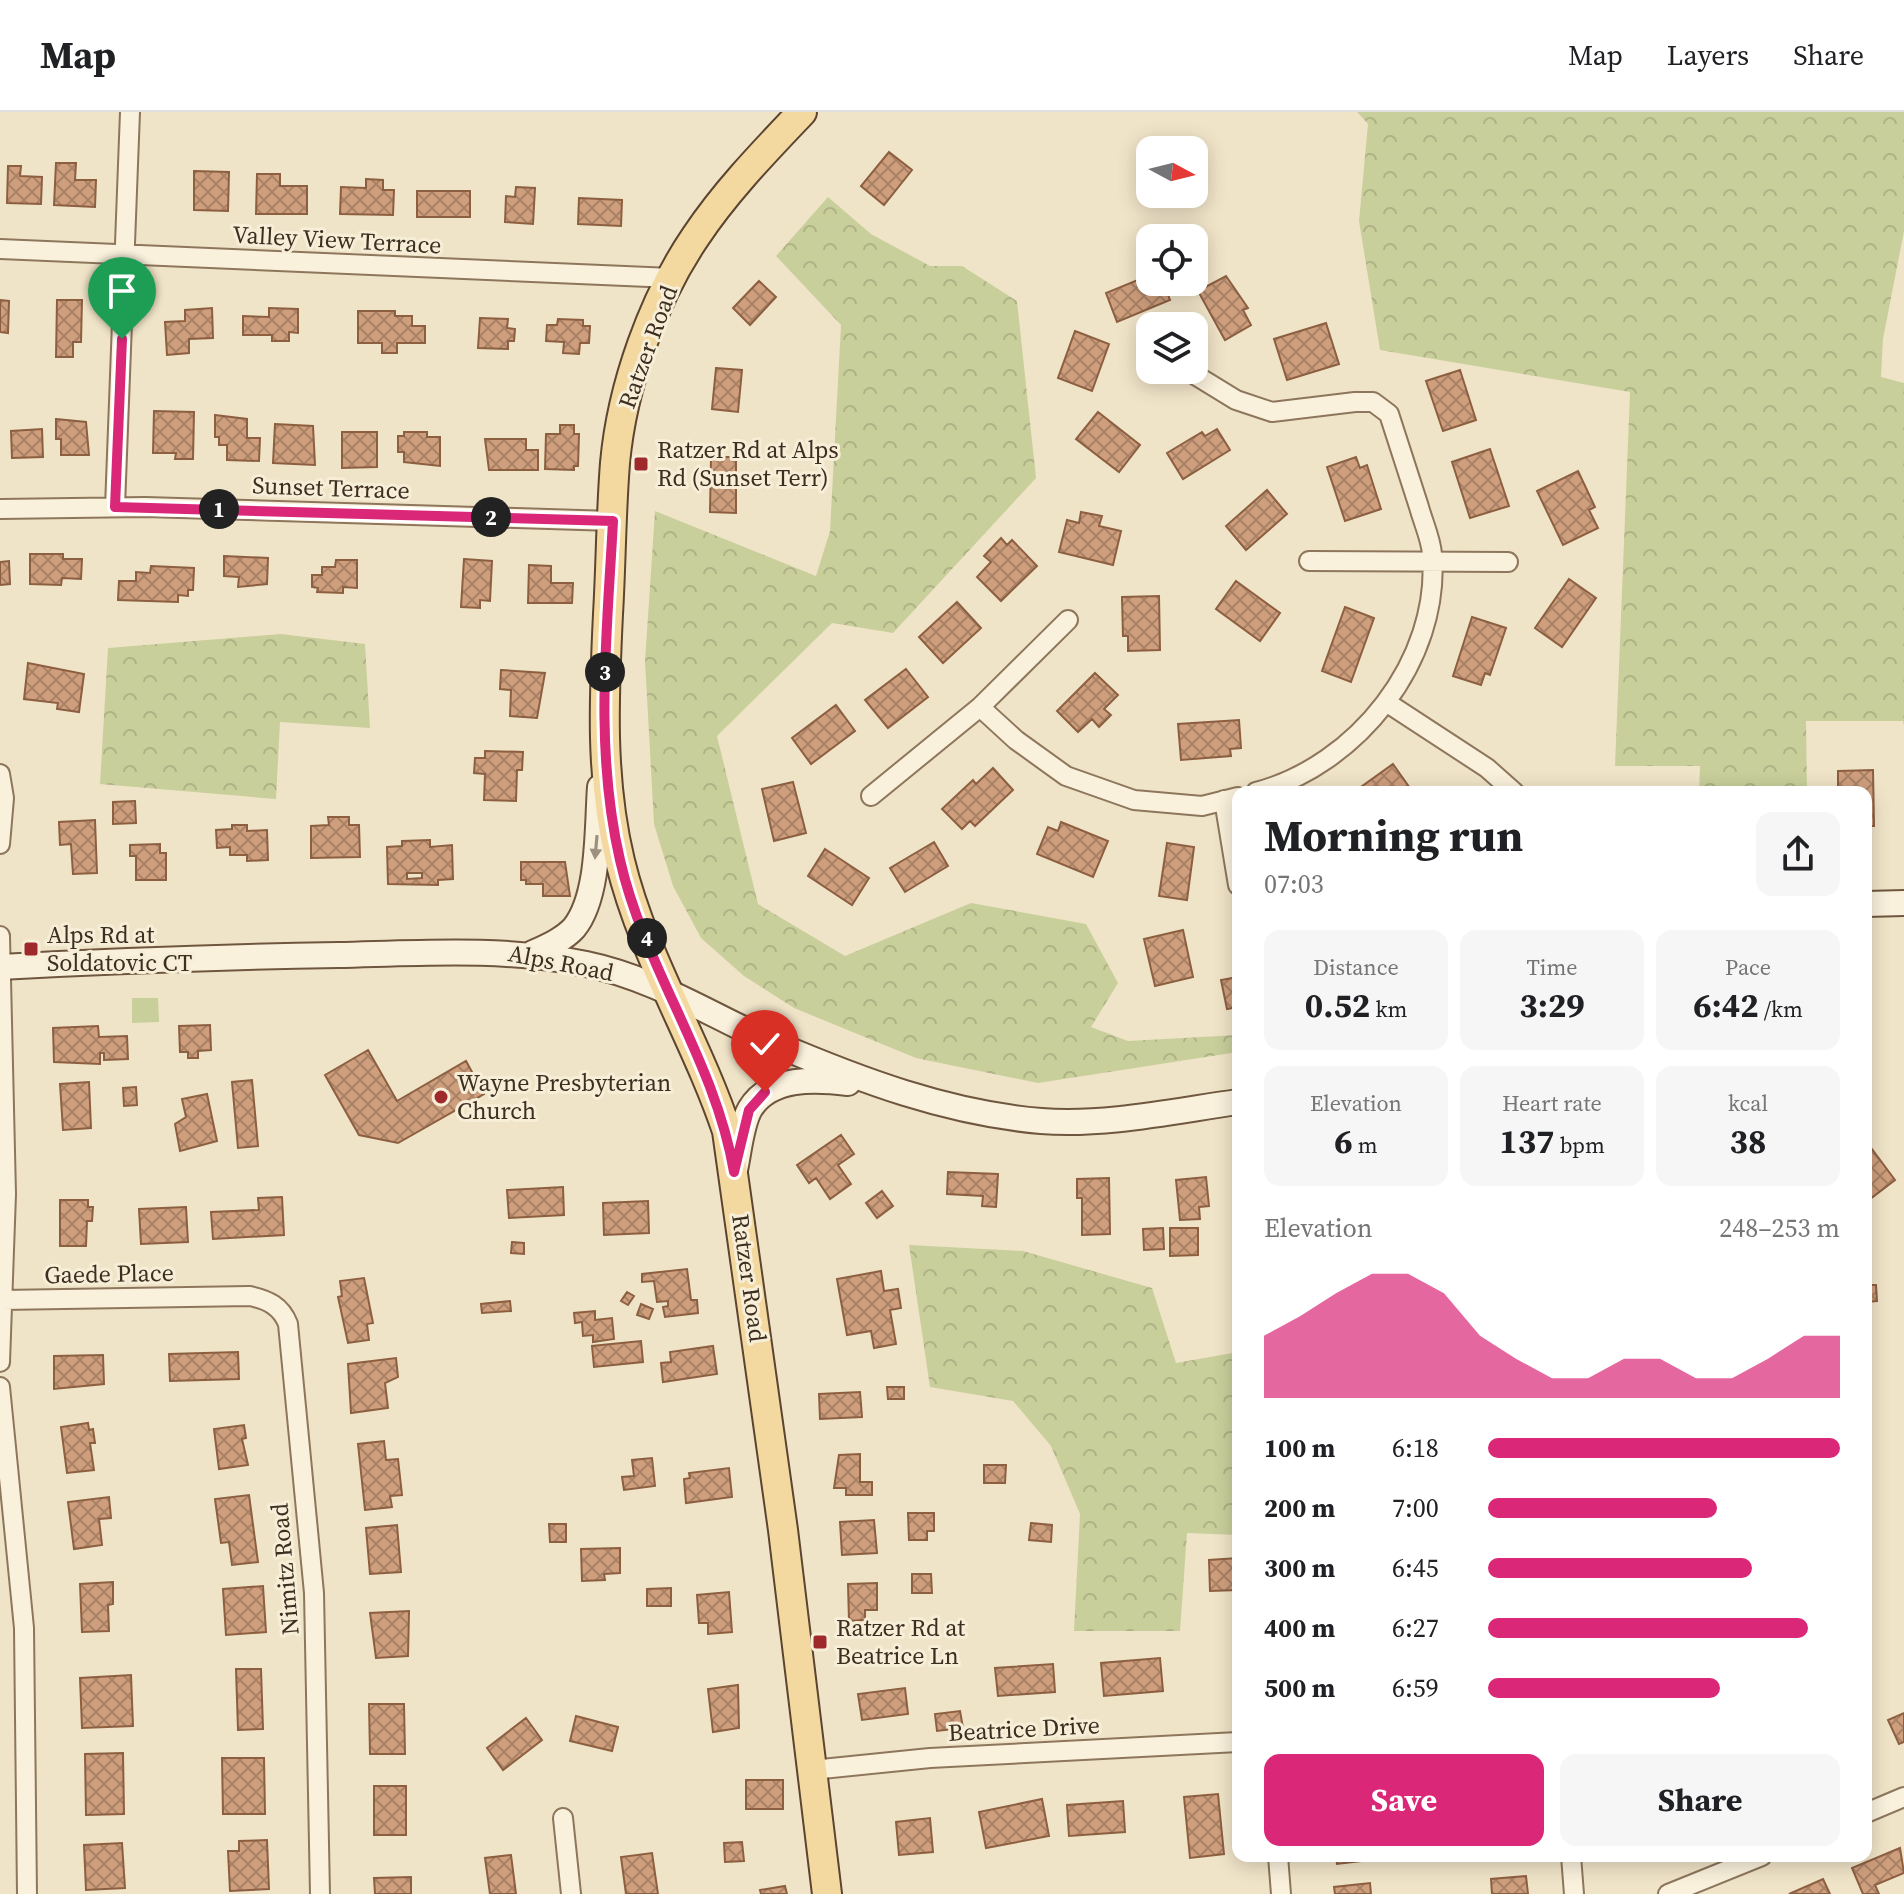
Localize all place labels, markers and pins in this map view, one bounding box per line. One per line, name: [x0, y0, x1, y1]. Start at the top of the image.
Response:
pin: [88, 257, 156, 339]
place label: Ratzer Rd at Alps Rd (Sunset Terr): [657, 433, 839, 494]
marker: Ratzer Rd at Alps Rd (Sunset Terr): [632, 455, 650, 473]
pin: 1: [199, 489, 239, 529]
pin: 2: [471, 497, 511, 537]
pin: 3: [585, 652, 625, 692]
place label: Alps Rd at Soldatovic CT: [47, 918, 193, 979]
pin: 4: [627, 918, 667, 958]
marker: Alps Rd at Soldatovic CT: [22, 940, 40, 958]
pin: [731, 1010, 799, 1092]
place label: Wayne Presbyterian Church: [457, 1066, 671, 1127]
marker: Wayne Presbyterian Church: [432, 1088, 450, 1106]
place label: Ratzer Rd at Beatrice Ln: [836, 1611, 965, 1672]
marker: Ratzer Rd at Beatrice Ln: [811, 1633, 829, 1651]

